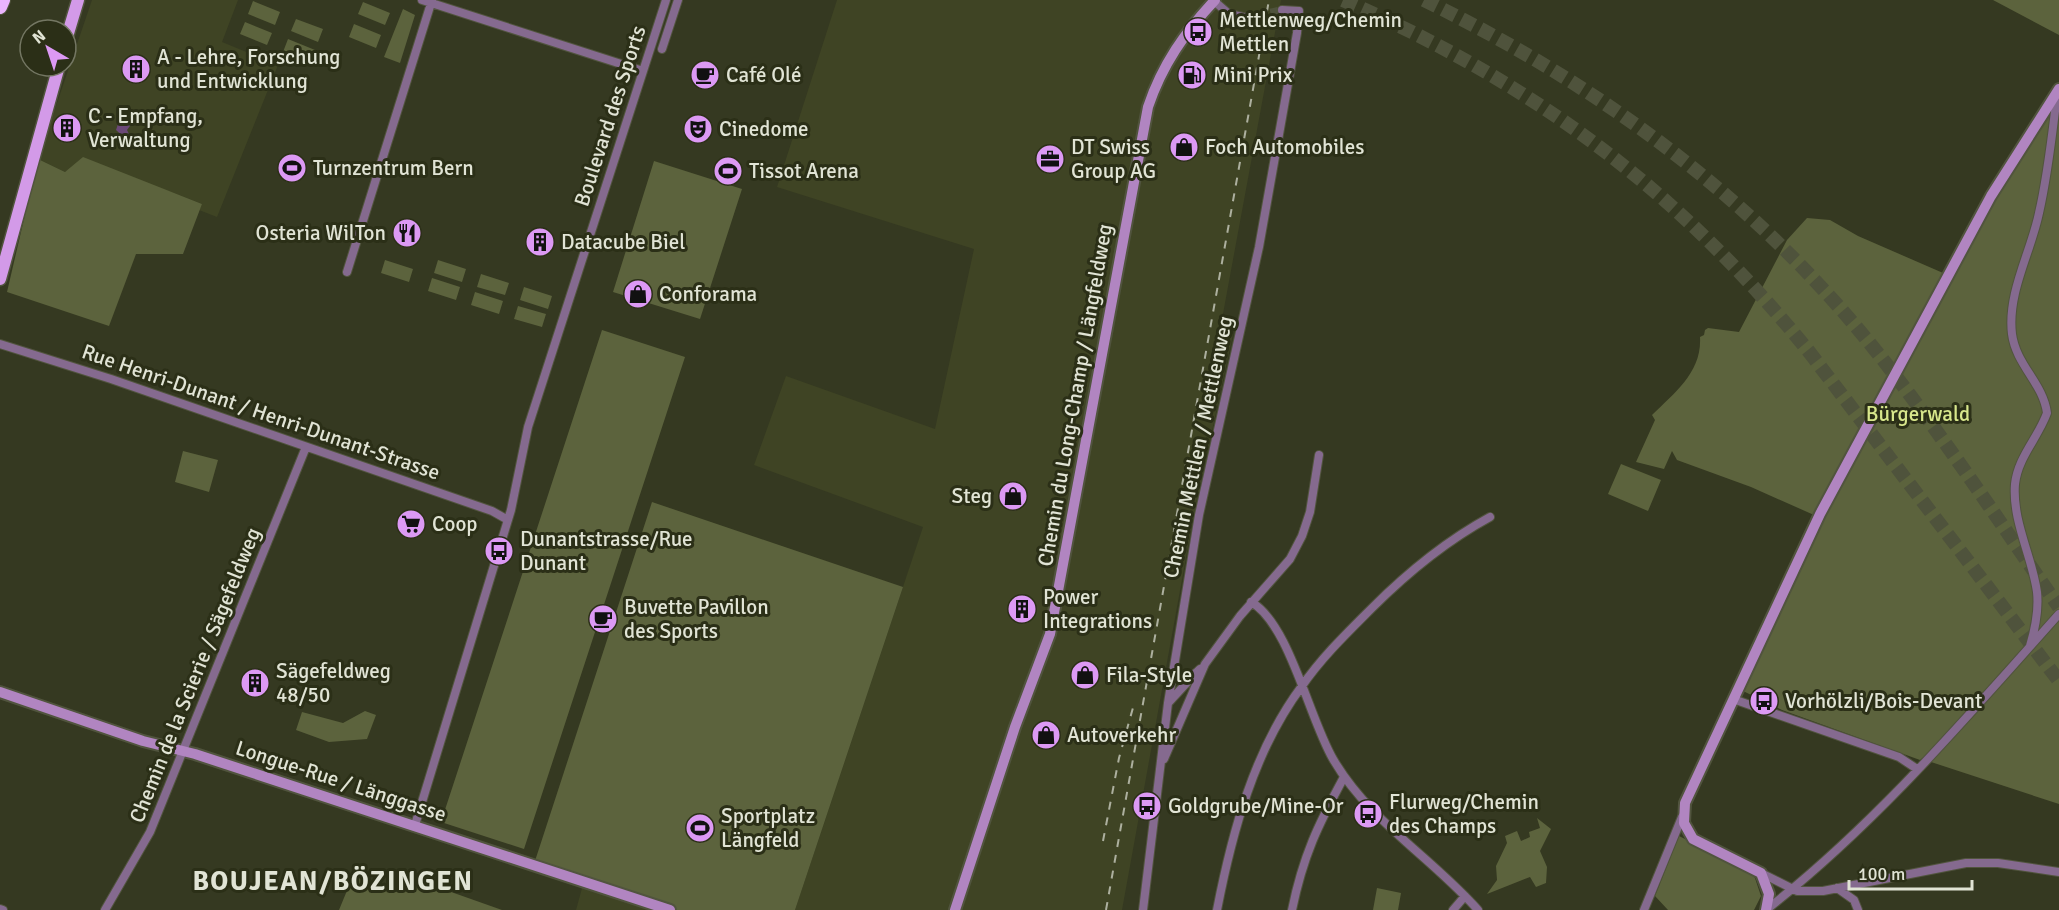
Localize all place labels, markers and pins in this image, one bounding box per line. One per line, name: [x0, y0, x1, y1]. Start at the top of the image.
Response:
place label: Mettlenweg/Chemin Mettlen: [1219, 7, 1402, 57]
bus stop icon: Mettlenweg/Chemin Mettlen: [1182, 16, 1214, 48]
place label: A - Lehre, Forschung und Entwicklung: [157, 44, 340, 94]
building icon: A - Lehre, Forschung und Entwicklung: [120, 53, 152, 85]
cafe icon: Café Olé: [689, 59, 721, 91]
fuel station icon: Mini Prix: [1176, 59, 1208, 91]
place label: Café Olé: [726, 62, 801, 88]
place label: Mini Prix: [1213, 62, 1293, 88]
place label: C - Empfang, Verwaltung: [88, 103, 203, 153]
building icon: C - Empfang, Verwaltung: [51, 112, 83, 144]
theatre icon: Cinedome: [682, 113, 714, 145]
place label: Cinedome: [719, 116, 809, 142]
shop icon: Foch Automobiles: [1168, 131, 1200, 163]
place label: DT Swiss Group AG: [1071, 134, 1156, 184]
place label: Foch Automobiles: [1205, 134, 1365, 160]
office icon: DT Swiss Group AG: [1034, 143, 1066, 175]
sports icon: Turnzentrum Bern: [276, 152, 308, 184]
place label: Turnzentrum Bern: [313, 155, 474, 181]
sports icon: Tissot Arena: [712, 155, 744, 187]
place label: Tissot Arena: [749, 158, 859, 184]
restaurant icon: Osteria WilTon: [391, 217, 423, 249]
place label: Osteria WilTon: [256, 220, 386, 246]
building icon: Datacube Biel: [524, 226, 556, 258]
place label: Datacube Biel: [561, 229, 685, 255]
shop icon: Conforama: [622, 278, 654, 310]
place label: Conforama: [659, 281, 757, 307]
shop icon: Steg: [997, 480, 1029, 512]
place label: Steg: [952, 483, 992, 509]
supermarket icon: Coop: [395, 508, 427, 540]
place label: Coop: [432, 511, 478, 537]
place label: Dunantstrasse/Rue Dunant: [520, 526, 693, 576]
bus stop icon: Dunantstrasse/Rue Dunant: [483, 535, 515, 567]
place label: Power Integrations: [1043, 584, 1152, 634]
building icon: Power Integrations: [1006, 593, 1038, 625]
place label: Buvette Pavillon des Sports: [624, 594, 769, 644]
cafe icon: Buvette Pavillon des Sports: [587, 603, 619, 635]
place label: Sägefeldweg 48/50: [276, 658, 391, 708]
shop icon: Fila-Style: [1069, 659, 1101, 691]
place label: Fila-Style: [1106, 662, 1192, 688]
building icon: Sägefeldweg 48/50: [239, 667, 271, 699]
bus stop icon: Vorhölzli/Bois-Devant: [1748, 685, 1780, 717]
place label: Vorhölzli/Bois-Devant: [1785, 688, 1982, 714]
shop icon: Autoverkehr: [1030, 719, 1062, 751]
place label: Autoverkehr: [1067, 722, 1177, 748]
place label: Flurweg/Chemin des Champs: [1389, 789, 1539, 839]
bus stop icon: Goldgrube/Mine-Or: [1131, 790, 1163, 822]
place label: Goldgrube/Mine-Or: [1168, 793, 1344, 819]
bus stop icon: Flurweg/Chemin des Champs: [1352, 798, 1384, 830]
place label: Sportplatz Längfeld: [721, 803, 815, 853]
sports icon: Sportplatz Längfeld: [684, 812, 716, 844]

